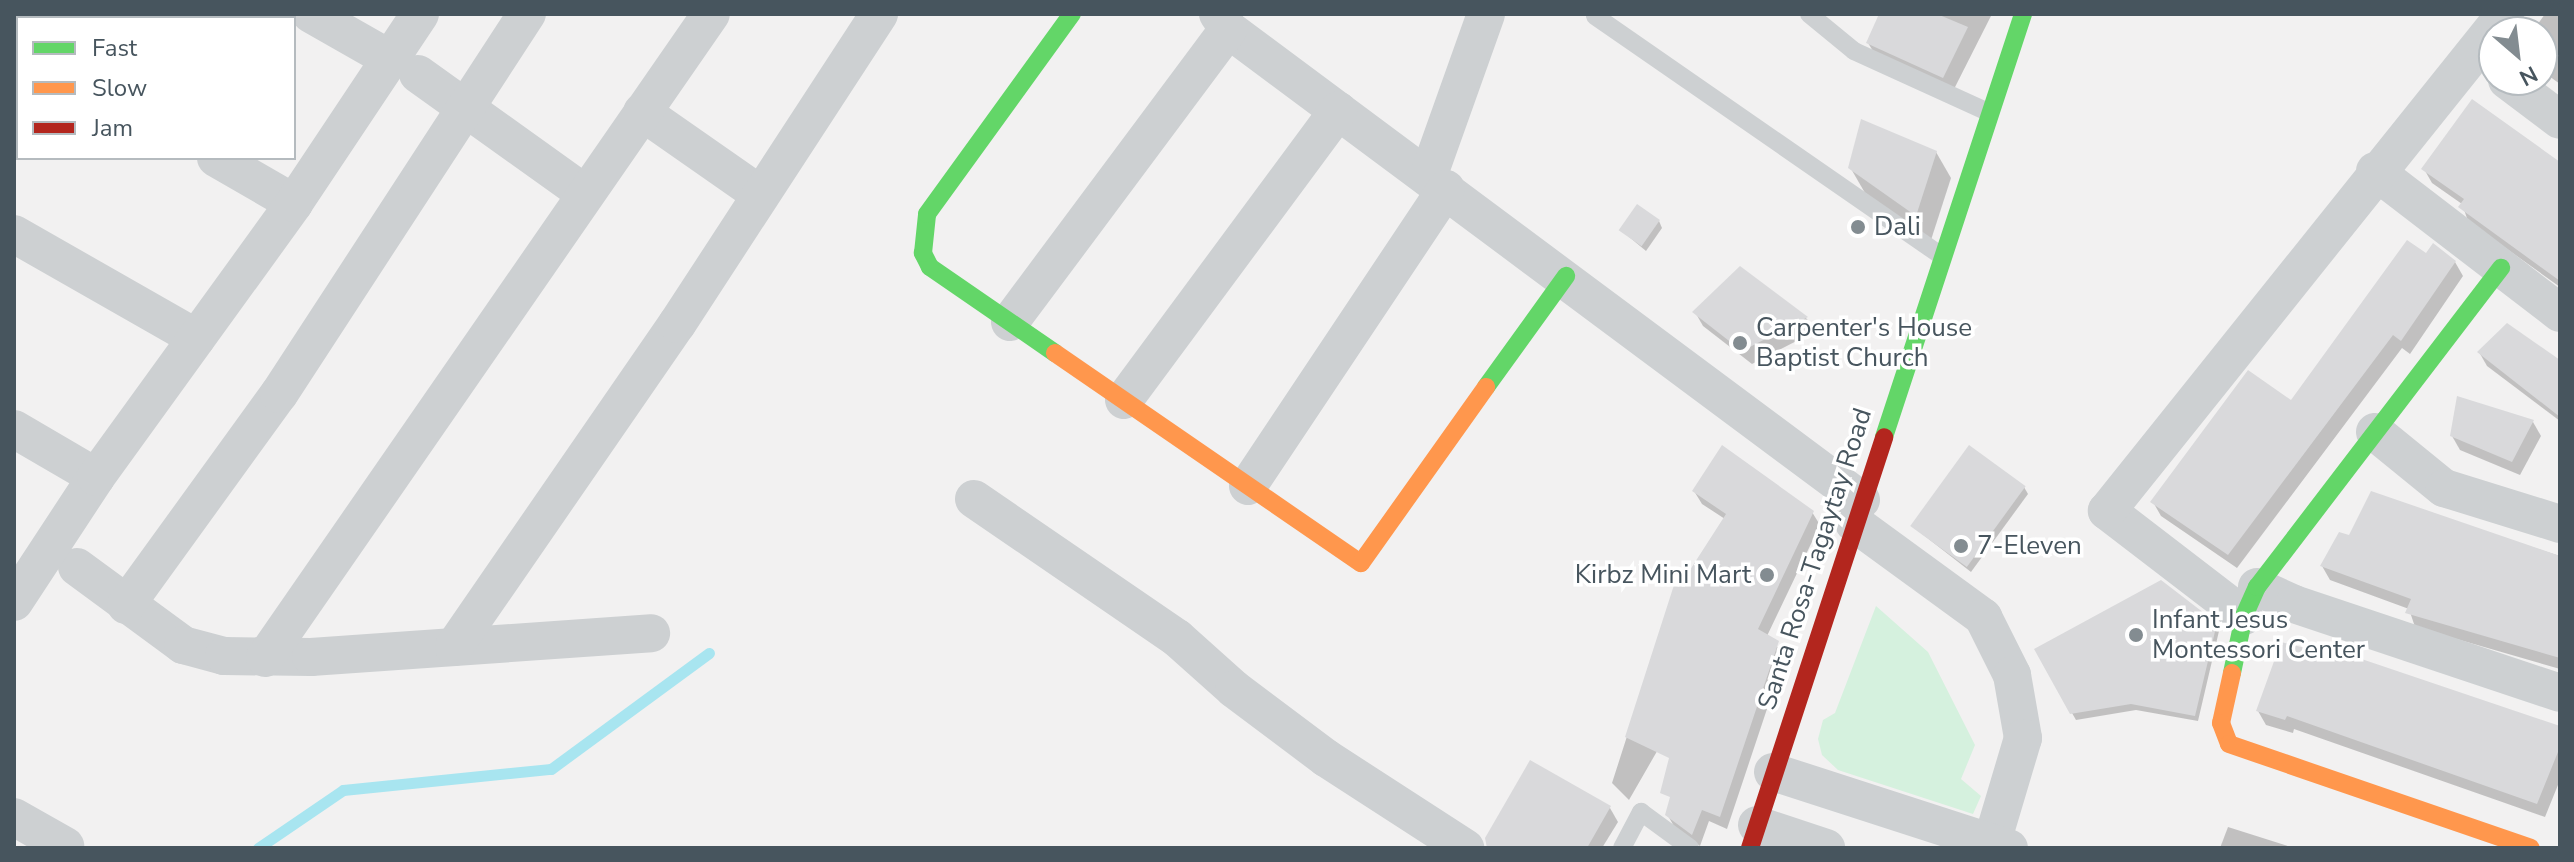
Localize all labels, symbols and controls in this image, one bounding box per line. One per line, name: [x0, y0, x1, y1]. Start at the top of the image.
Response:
legend: [16, 16, 296, 160]
north arrow: [2478, 16, 2558, 96]
text: Fast: [92, 32, 137, 64]
text: N: [2514, 58, 2543, 93]
text: Slow: [92, 72, 147, 104]
text: Jam: [92, 112, 133, 144]
place label: Dali: [1874, 211, 1921, 243]
marker: Dali: [1849, 218, 1867, 236]
place label: Carpenter's House Baptist Church: [1756, 312, 1972, 374]
marker: Carpenter's House Baptist Church: [1731, 334, 1749, 352]
street label: Santa Rosa-Tagaytay Road: [1751, 404, 1879, 714]
place label: 7-Eleven: [1977, 530, 2082, 562]
marker: 7-Eleven: [1952, 537, 1970, 555]
place label: Kirbz Mini Mart: [1575, 559, 1751, 591]
marker: Kirbz Mini Mart: [1758, 566, 1776, 584]
place label: Infant Jesus Montessori Center: [2152, 604, 2365, 666]
marker: Infant Jesus Montessori Center: [2127, 626, 2145, 644]

